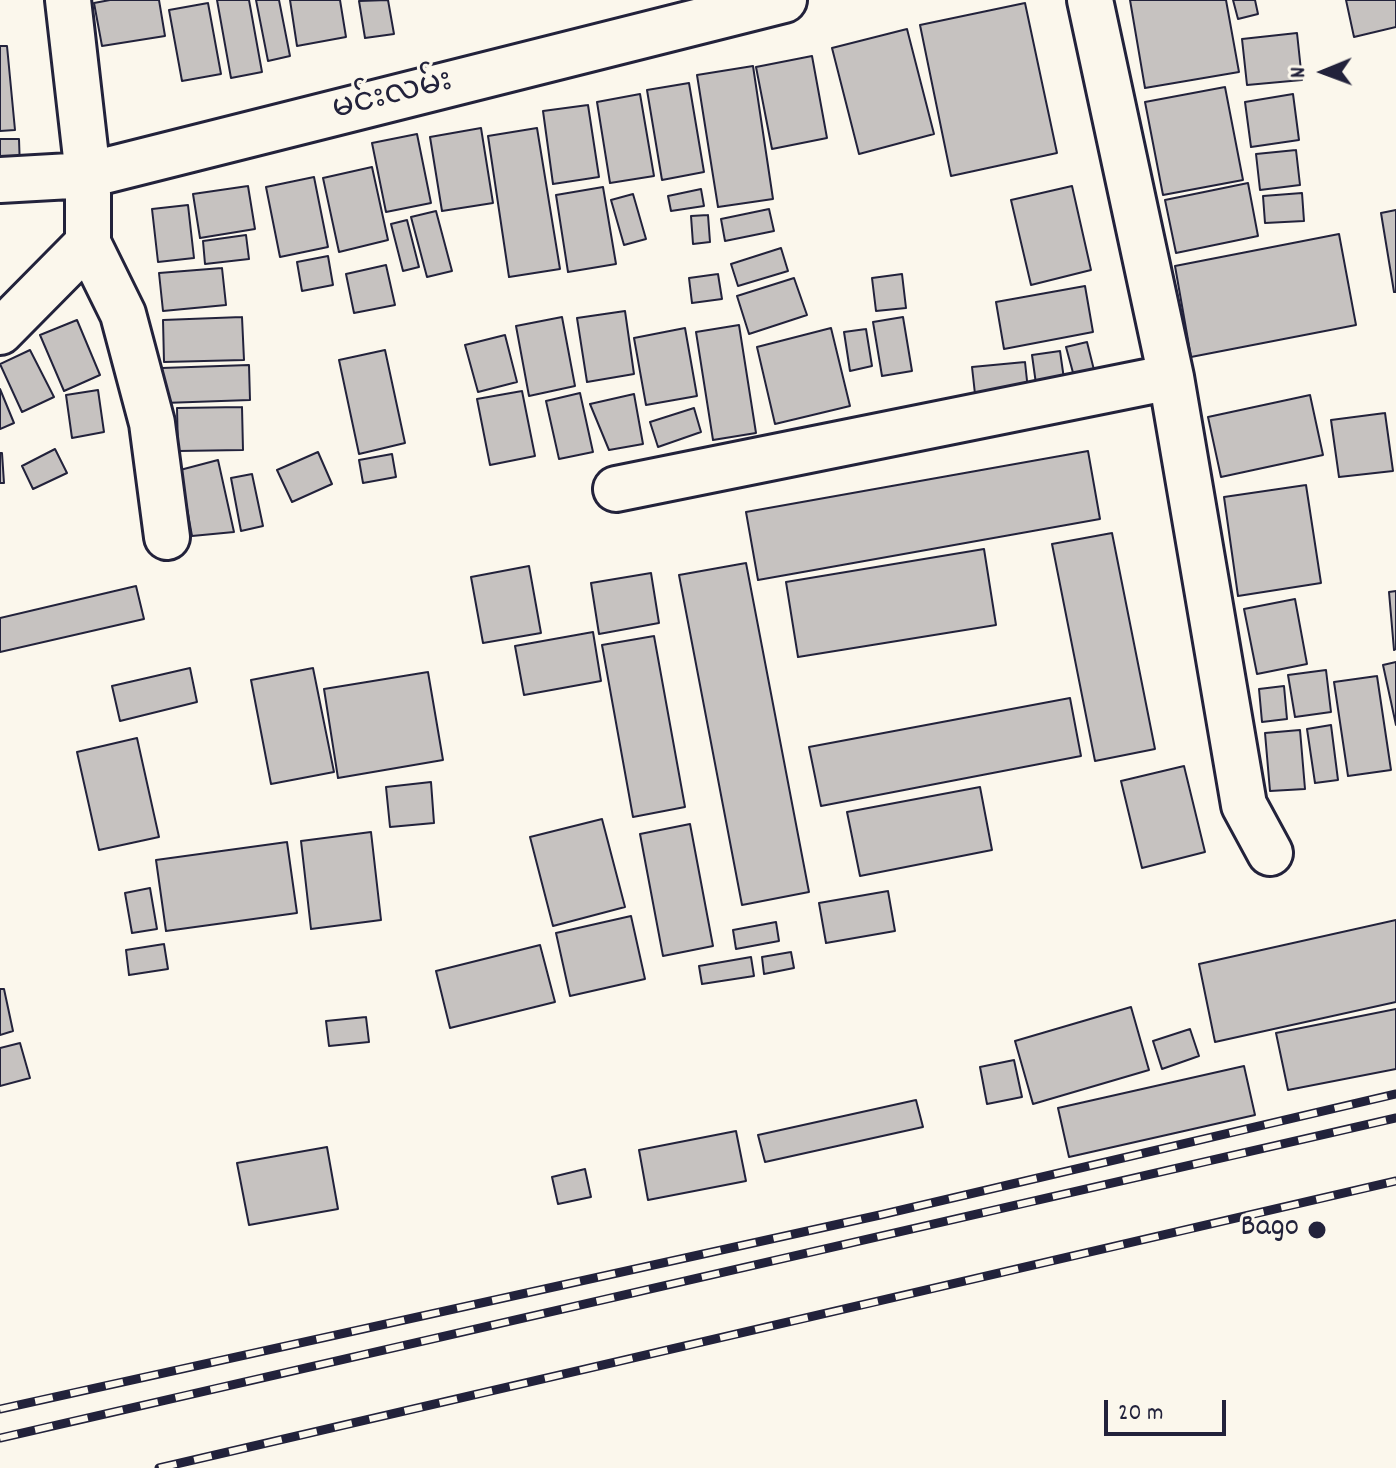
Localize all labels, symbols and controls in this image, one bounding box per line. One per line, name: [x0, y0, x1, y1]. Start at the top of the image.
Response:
north arrow: [1284, 32, 1364, 112]
street label: မင်းလမ်း: [329, 65, 457, 131]
text: N: [1284, 67, 1315, 78]
place label: Bago: [1241, 1211, 1299, 1249]
marker: Bago: [1306, 1219, 1328, 1241]
scale bar: [1108, 1384, 1230, 1434]
text: 20 m: [1118, 1397, 1164, 1431]

